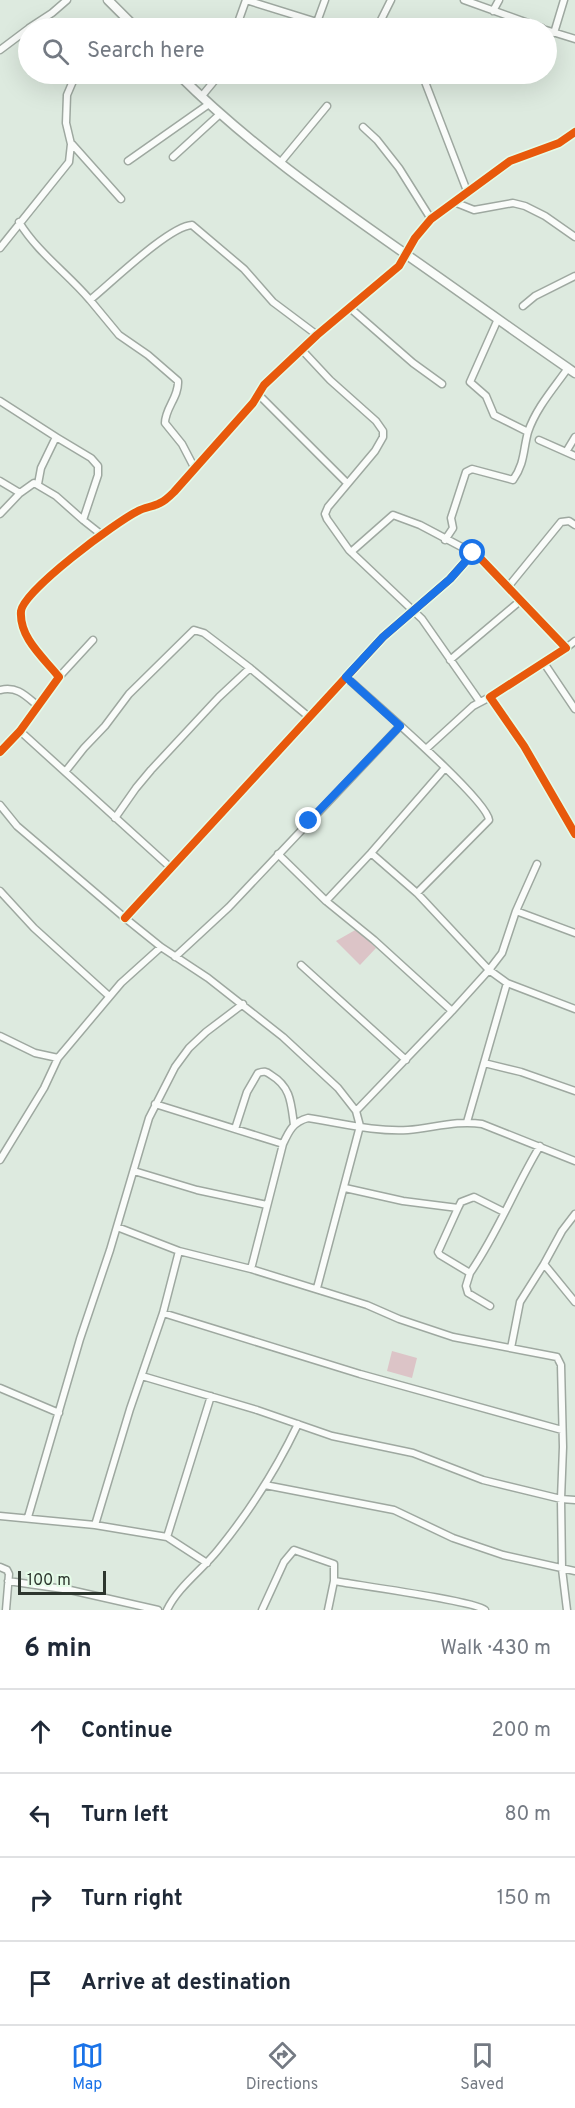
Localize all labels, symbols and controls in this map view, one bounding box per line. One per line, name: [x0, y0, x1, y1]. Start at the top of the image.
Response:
search box: [18, 18, 557, 84]
icon: search: [39, 35, 72, 68]
text: Search here: [87, 38, 205, 65]
route start: [459, 539, 485, 565]
route end: [295, 807, 321, 833]
scale bar: [18, 1568, 106, 1596]
text: 100 m: [27, 1571, 71, 1591]
text: 6 min: [24, 1633, 92, 1666]
text: Walk · 430 m: [440, 1636, 551, 1662]
icon: ahead: [24, 1715, 57, 1748]
text: Continue: [81, 1718, 172, 1745]
text: 200 m: [492, 1718, 551, 1744]
icon: left: [24, 1799, 57, 1832]
text: Turn left: [81, 1802, 169, 1829]
text: 80 m: [505, 1802, 551, 1828]
icon: right: [24, 1883, 57, 1916]
text: Turn right: [81, 1886, 183, 1913]
text: 150 m: [497, 1886, 551, 1912]
icon: arrive: [24, 1967, 57, 2000]
text: Arrive at destination: [81, 1970, 291, 1997]
tab: Map: [71, 2039, 104, 2095]
tab: Directions: [246, 2039, 318, 2095]
tab: Saved: [460, 2039, 504, 2095]

